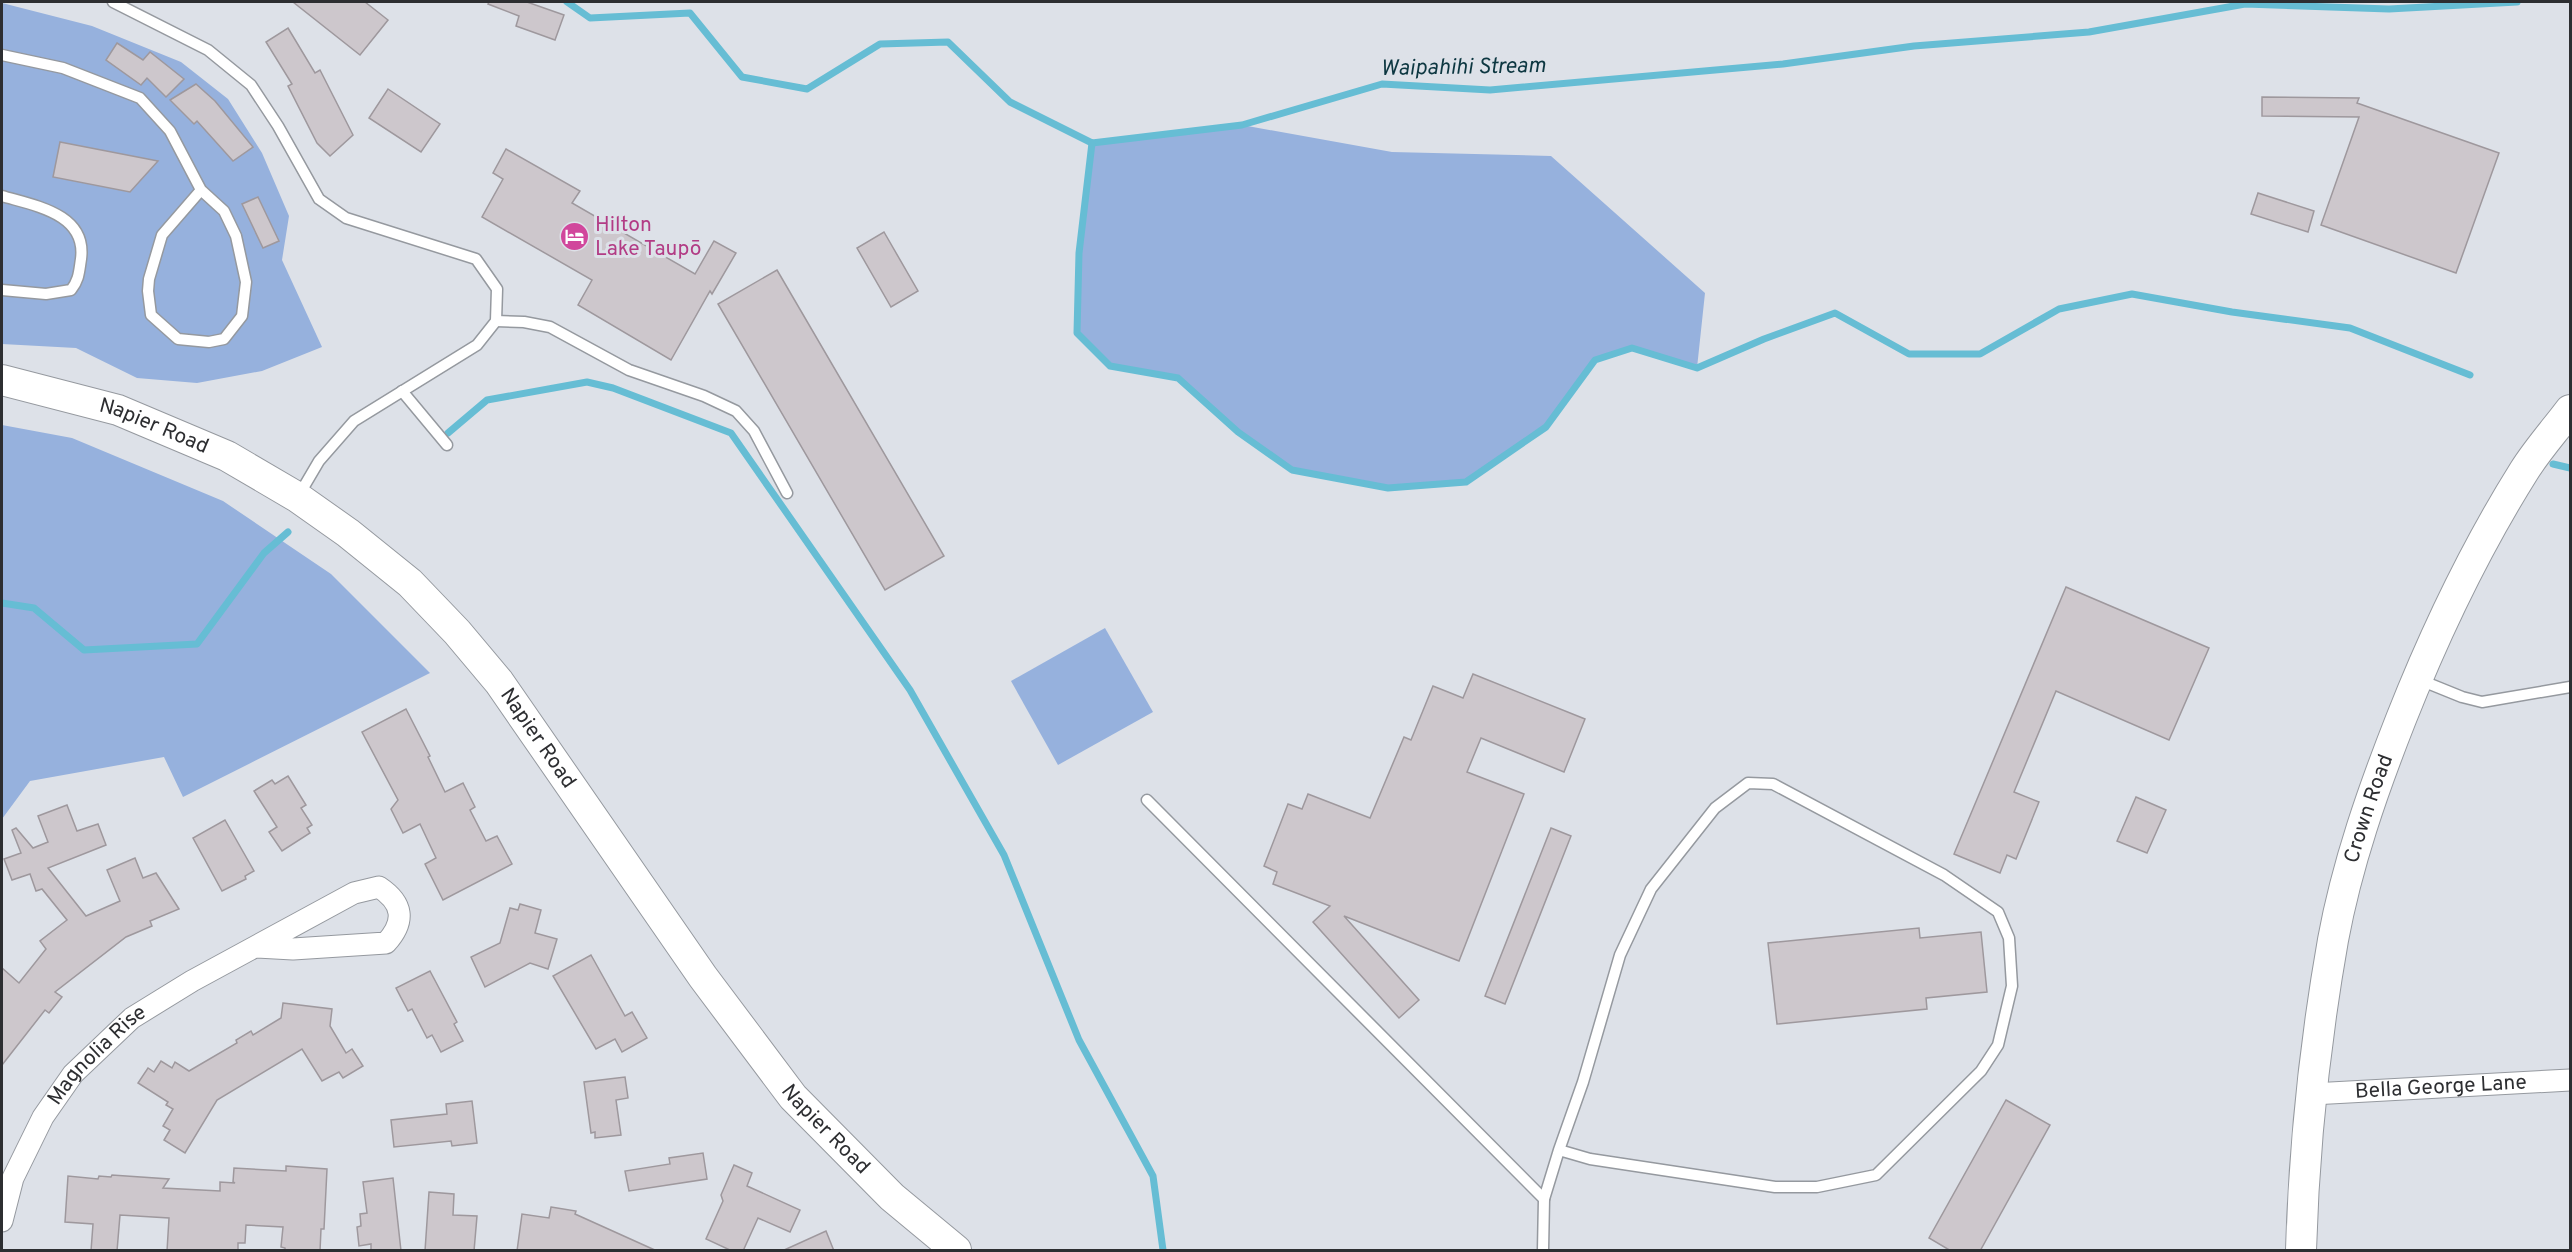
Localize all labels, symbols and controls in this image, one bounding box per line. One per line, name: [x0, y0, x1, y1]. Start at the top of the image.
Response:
water label: Waipahihi Stream: [1380, 53, 1546, 83]
place label: Hilton Lake Taupō: [595, 212, 702, 263]
hotel icon: Hilton Lake Taupō: [558, 221, 590, 253]
street label: Napier Road: [96, 392, 213, 460]
street label: Napier Road: [494, 683, 582, 794]
street label: Crown Road: [2338, 751, 2400, 866]
street label: Magnolia Rise: [42, 999, 151, 1111]
street label: Bella George Lane: [2354, 1069, 2528, 1105]
street label: Napier Road: [775, 1079, 876, 1180]

